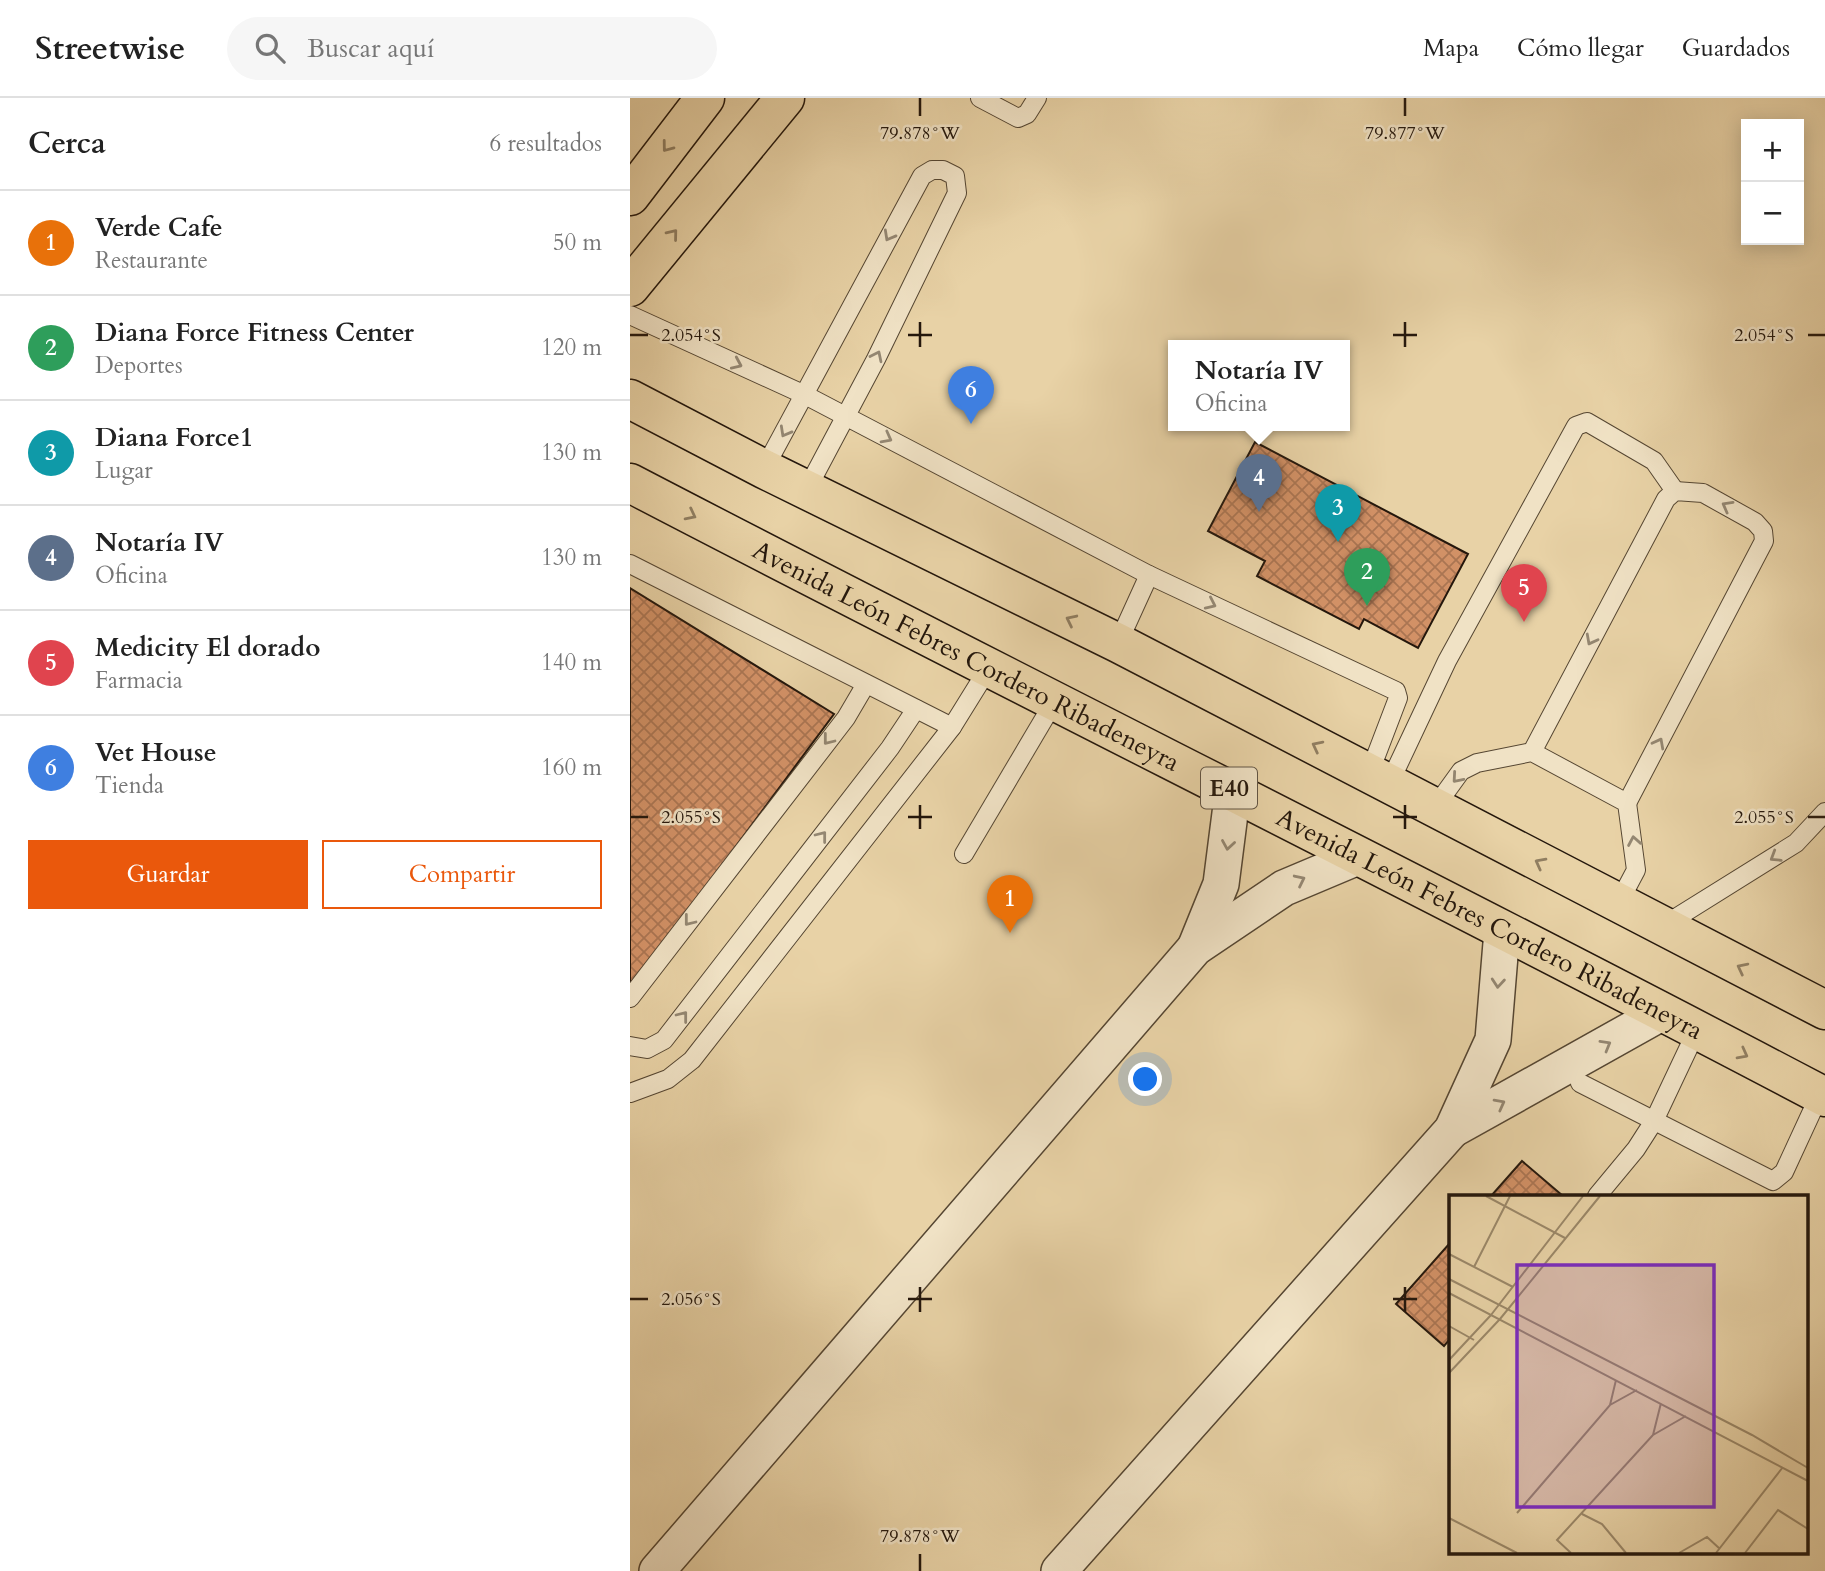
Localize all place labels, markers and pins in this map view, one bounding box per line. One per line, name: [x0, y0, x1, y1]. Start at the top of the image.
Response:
pin: 6: [948, 366, 994, 424]
pin: 4: [1236, 454, 1282, 512]
pin: 3: [1315, 484, 1361, 542]
pin: 2: [1344, 548, 1390, 606]
pin: 5: [1501, 564, 1547, 622]
pin: 1: [987, 875, 1033, 933]

